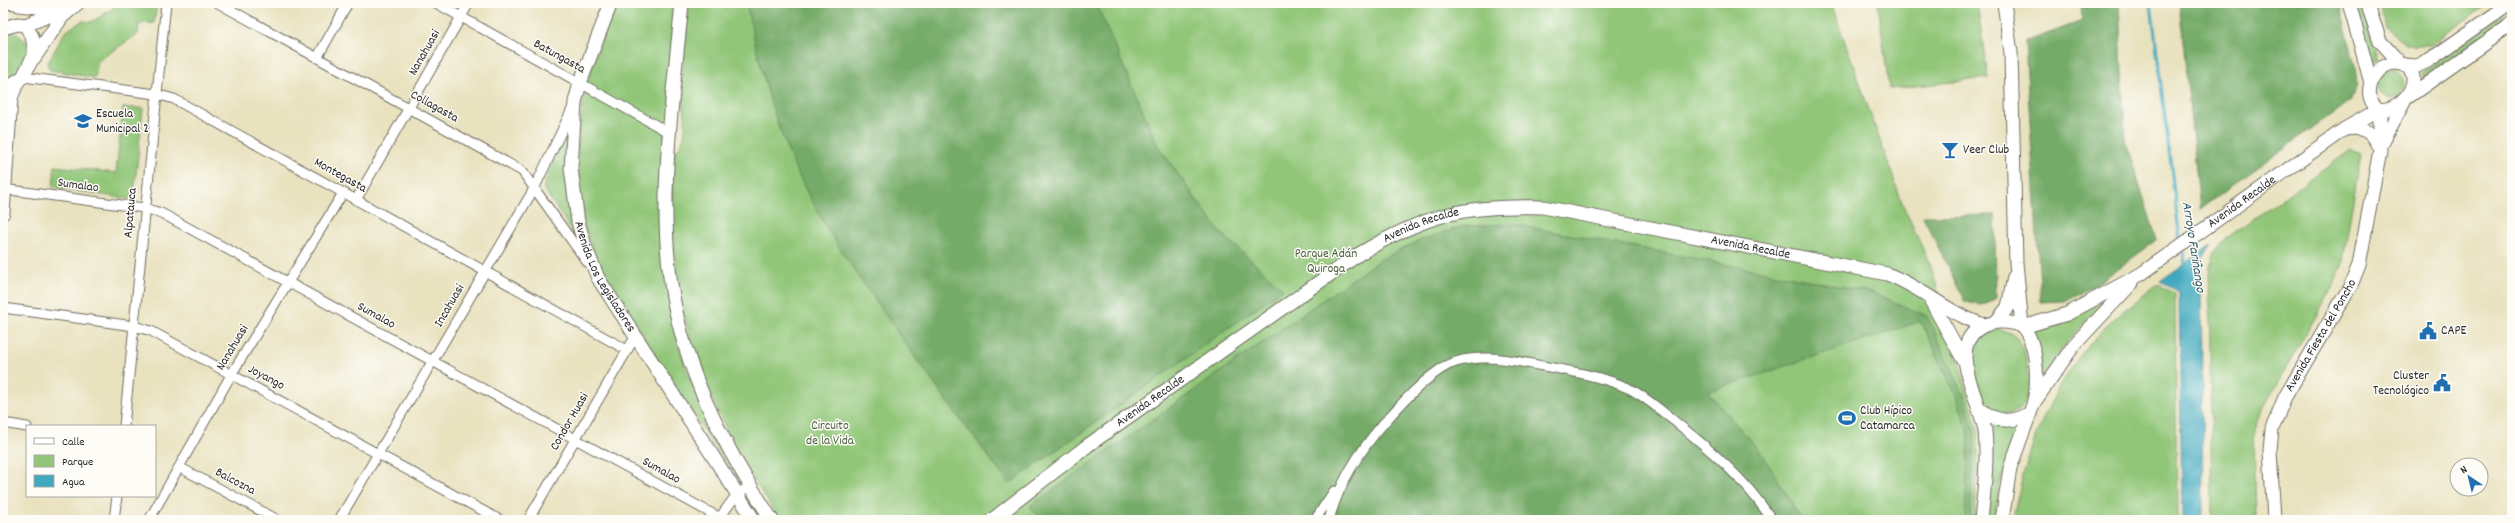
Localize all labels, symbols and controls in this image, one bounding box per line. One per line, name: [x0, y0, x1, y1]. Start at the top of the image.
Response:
street label: Nanahuasi: [404, 26, 446, 79]
street label: Batungasta: [530, 35, 589, 80]
street label: Collagasta: [406, 86, 462, 129]
place label: Escuela Municipal 2: [96, 105, 149, 139]
school or university icon: Escuela Municipal 2: [73, 111, 93, 131]
bar icon: Veer Club: [1940, 140, 1960, 160]
place label: Veer Club: [1963, 141, 2010, 160]
street label: Montegasta: [310, 154, 371, 199]
street label: Avenida Recalde: [2204, 171, 2280, 233]
street label: Sumalao: [56, 174, 100, 198]
street label: Alpatauca: [119, 186, 143, 239]
water label: Arroyo Fariñango: [2176, 200, 2210, 295]
street label: Avenida Recalde: [1380, 203, 1461, 248]
street label: Avenida Los Legisladores: [569, 219, 640, 336]
street label: Avenida Recalde: [1709, 230, 1792, 264]
park label: Parque Adán Quiroga: [1295, 245, 1357, 279]
street label: Avenida Fiesta del Poncho: [2281, 276, 2362, 396]
street label: Incahuasi: [430, 280, 470, 331]
street label: Sumalao: [353, 298, 399, 334]
street label: Nanahuasi: [212, 321, 254, 374]
public building icon: CAPE: [2418, 321, 2438, 341]
place label: CAPE: [2441, 322, 2466, 341]
street label: Joyango: [244, 360, 288, 396]
place label: Cluster Tecnológico: [2373, 367, 2429, 401]
street label: Avenida Recalde: [1112, 370, 1189, 432]
public building icon: Cluster Tecnológico: [2432, 373, 2452, 393]
street label: Condor Huasi: [546, 389, 595, 455]
place label: Club Hípico Catamarca: [1860, 402, 1915, 436]
sports icon: Club Hípico Catamarca: [1837, 408, 1857, 428]
park label: Circuito de la Vida: [806, 417, 855, 451]
legend: [26, 425, 156, 497]
text: Calle: [62, 434, 85, 451]
street label: Sumalao: [638, 453, 684, 489]
text: Parque: [62, 454, 93, 471]
north arrow: [2449, 457, 2489, 497]
text: N: [2458, 462, 2472, 479]
street label: Balcozna: [211, 463, 259, 501]
text: Agua: [62, 474, 85, 491]

